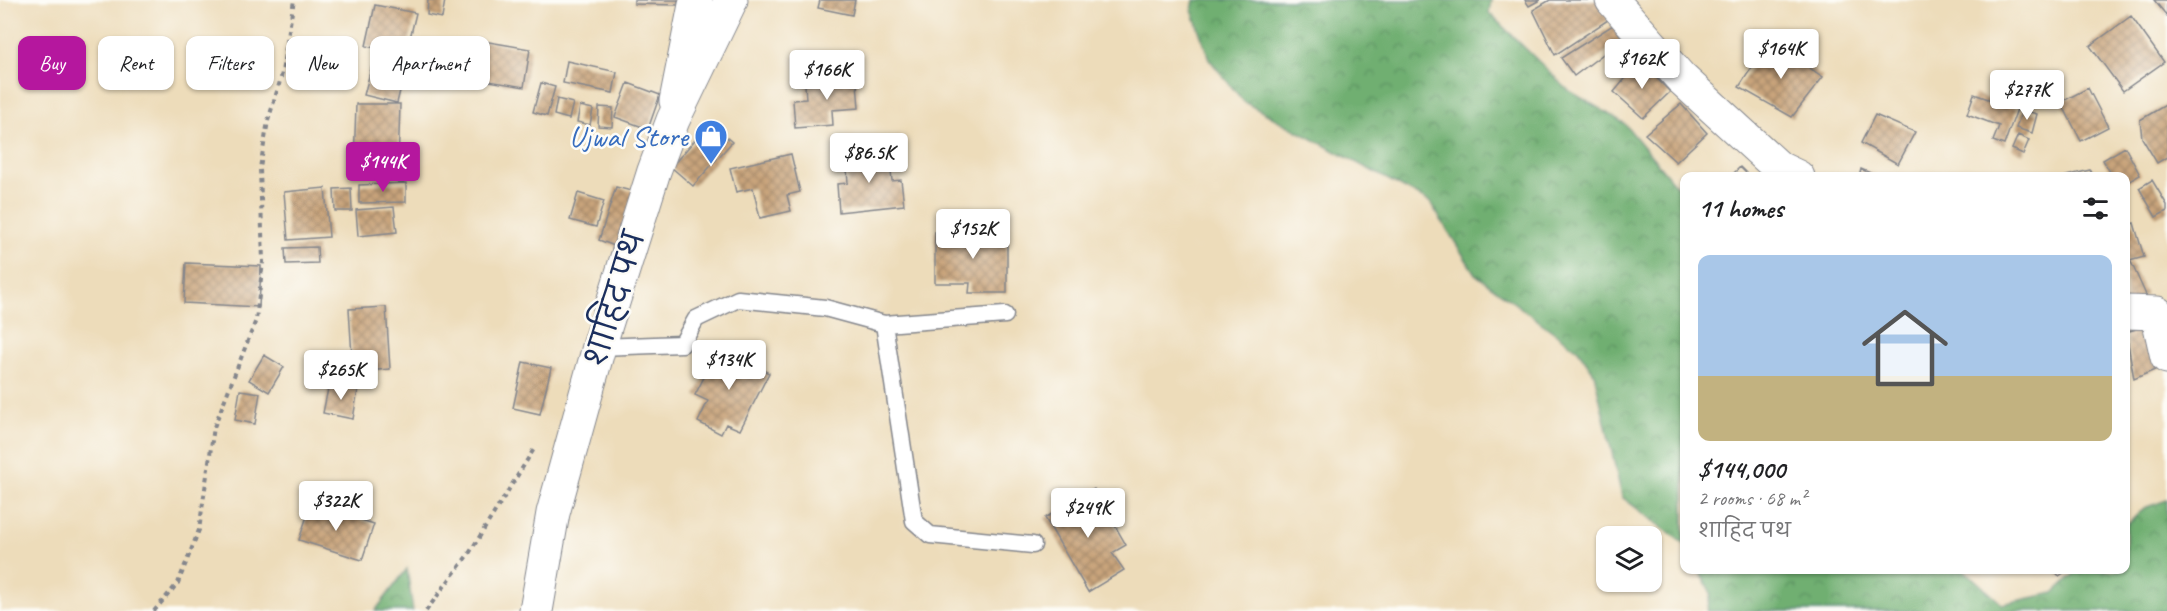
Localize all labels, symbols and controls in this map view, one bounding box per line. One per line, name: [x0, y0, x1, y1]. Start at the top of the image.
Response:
pin: $164K: [1739, 29, 1823, 80]
chip: Buy: [18, 36, 86, 90]
chip: Rent: [98, 36, 174, 90]
chip: Filters: [186, 36, 274, 90]
chip: New: [286, 36, 358, 90]
chip: Apartment: [370, 36, 490, 90]
text: $164K: [1758, 36, 1804, 61]
pin: $162K: [1600, 39, 1684, 90]
text: $162K: [1619, 46, 1665, 71]
pin: $166K: [785, 50, 869, 101]
text: $166K: [804, 57, 851, 82]
pin: $277K: [1985, 70, 2069, 121]
text: $277K: [2004, 77, 2050, 102]
place label: Ujwal Store: [569, 117, 690, 155]
shop icon: Ujwal Store: [693, 118, 729, 165]
pin: $86.5K: [820, 133, 918, 184]
text: $86.5K: [844, 140, 894, 165]
pin: $144K: [341, 142, 425, 193]
text: $144K: [360, 149, 406, 174]
text: 11 homes: [1698, 192, 1783, 225]
icon: filters: [2079, 192, 2112, 225]
pin: $152K: [931, 209, 1015, 260]
text: $152K: [950, 216, 996, 241]
street label: शाहिद पथ: [573, 224, 654, 371]
icon: home: [1851, 294, 1959, 402]
pin: $134K: [687, 340, 771, 391]
text: $134K: [706, 347, 752, 372]
pin: $265K: [299, 350, 383, 401]
text: $265K: [318, 357, 364, 382]
text: $144,000: [1698, 453, 1785, 486]
pin: $322K: [294, 481, 378, 532]
text: 2 rooms · 68 m²: [1698, 486, 1806, 511]
text: $322K: [313, 488, 359, 513]
pin: $249K: [1046, 488, 1130, 539]
text: $249K: [1065, 495, 1111, 520]
text: शाहिद पथ: [1698, 518, 1791, 543]
map controls: [1596, 526, 1662, 592]
button: layers: [1596, 526, 1662, 592]

